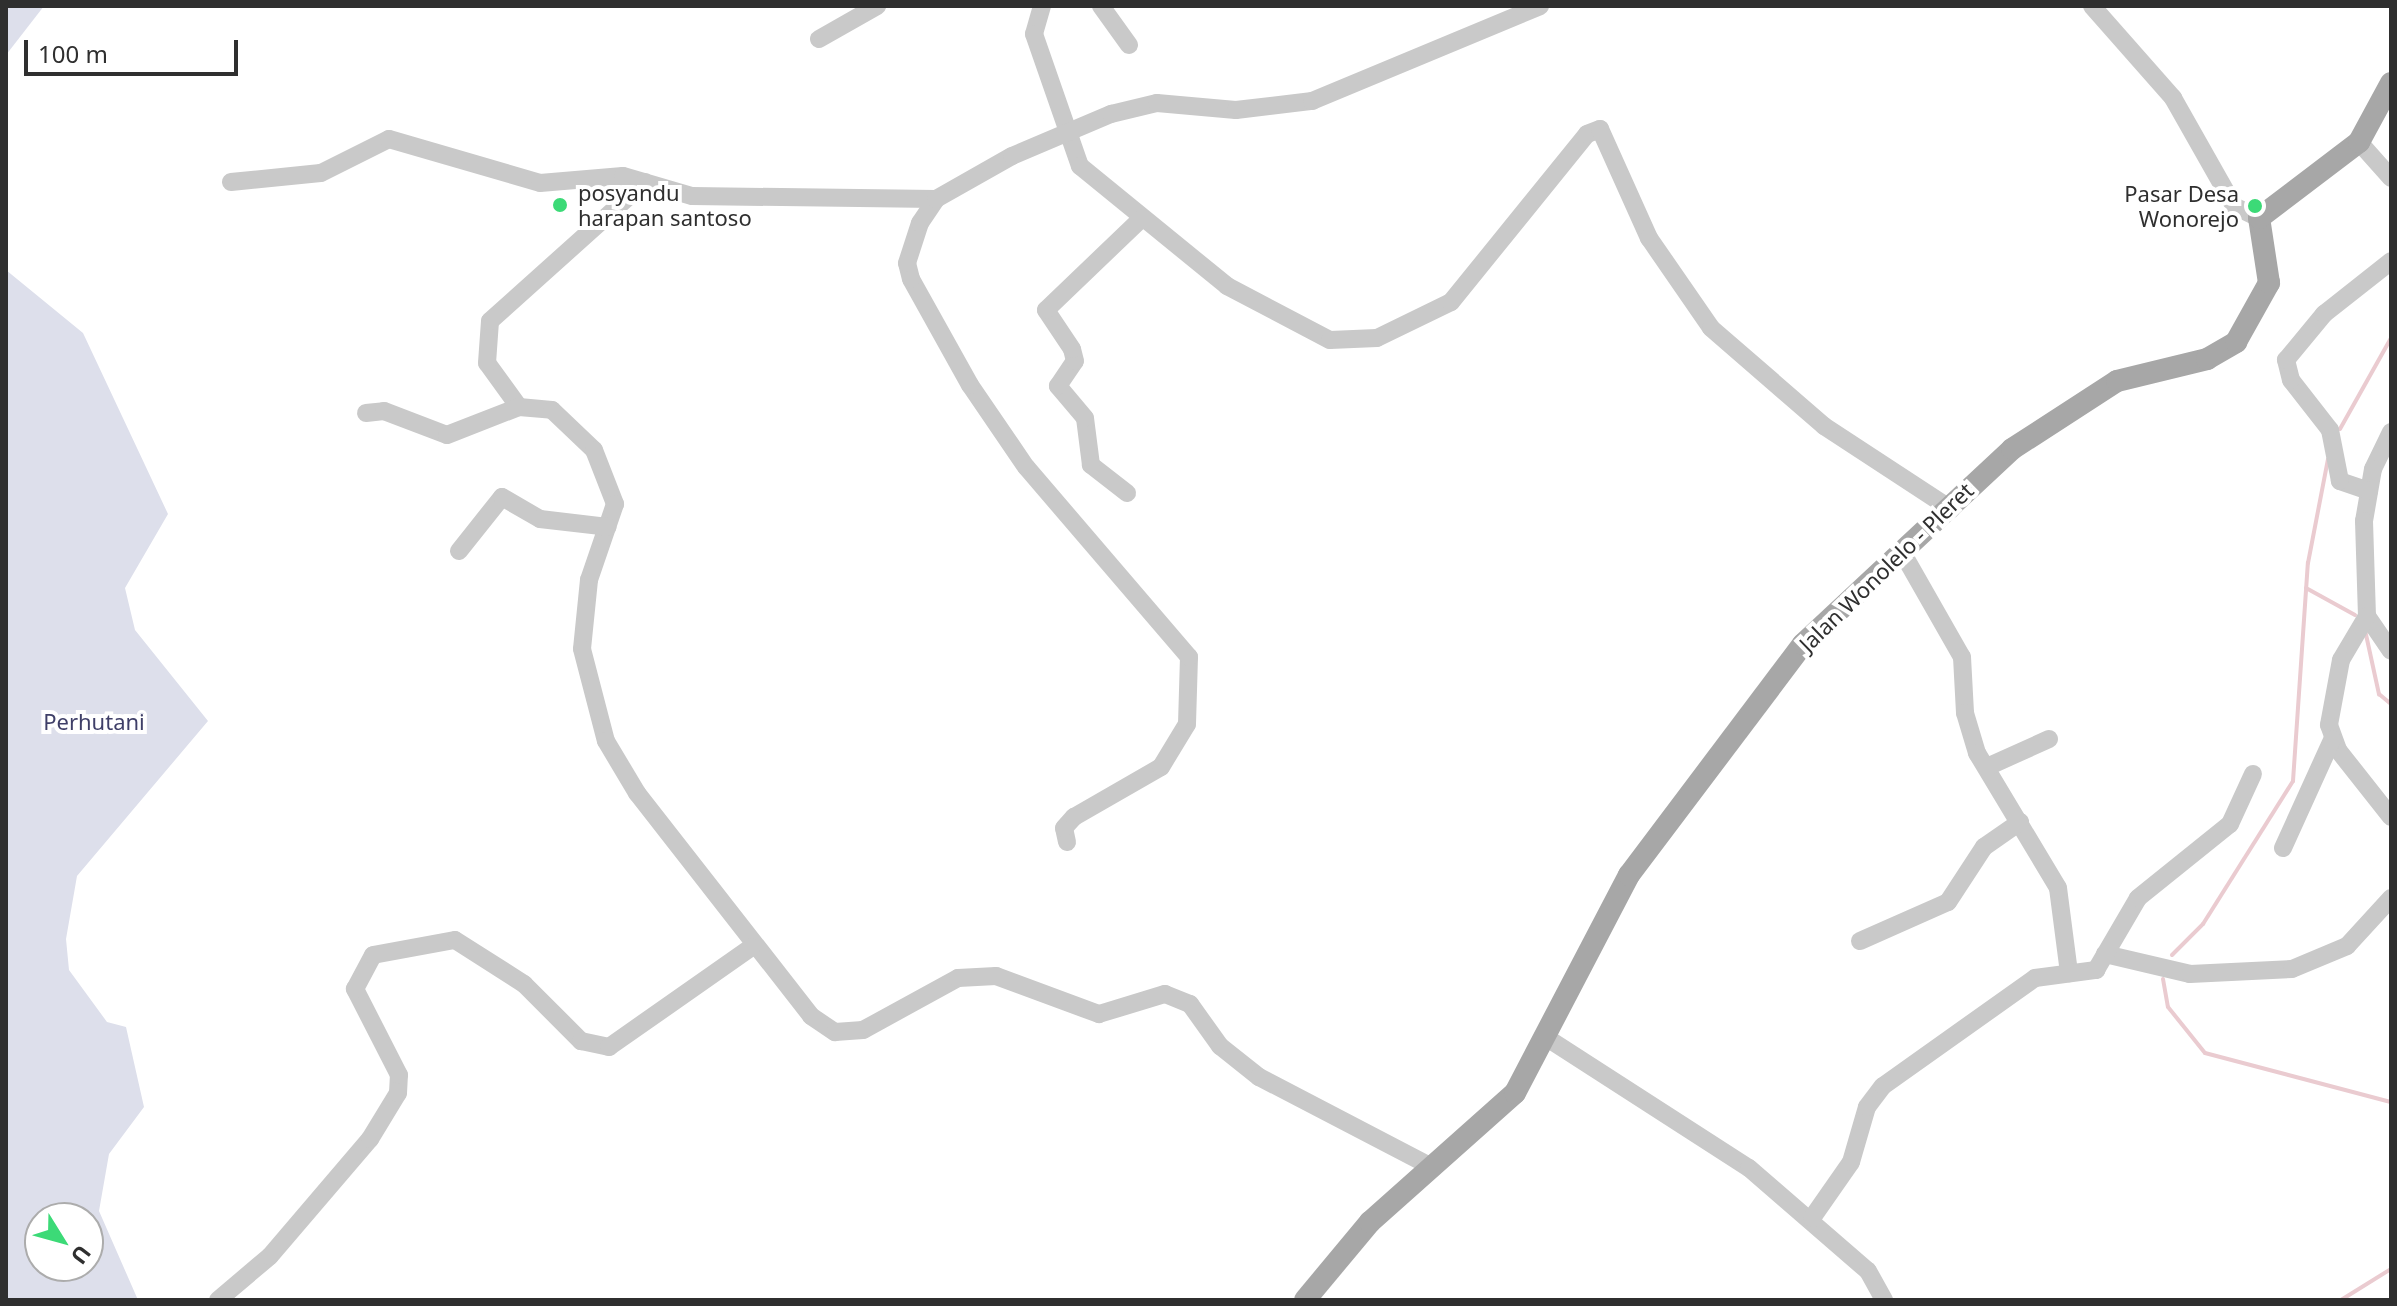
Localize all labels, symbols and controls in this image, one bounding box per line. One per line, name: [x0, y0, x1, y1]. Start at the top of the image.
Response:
scale bar: [28, 24, 242, 74]
text: 100 m: [38, 37, 108, 70]
place label: posyandu harapan santoso: [578, 179, 752, 230]
place label: Pasar Desa Wonorejo: [2124, 180, 2239, 232]
marker: posyandu harapan santoso: [549, 194, 571, 216]
marker: Pasar Desa Wonorejo: [2246, 197, 2264, 215]
street label: Jalan Wonolelo - Pleret: [1793, 477, 1979, 657]
park label: Perhutani: [43, 709, 145, 735]
north arrow: [24, 1202, 104, 1282]
text: U: [65, 1240, 99, 1271]

